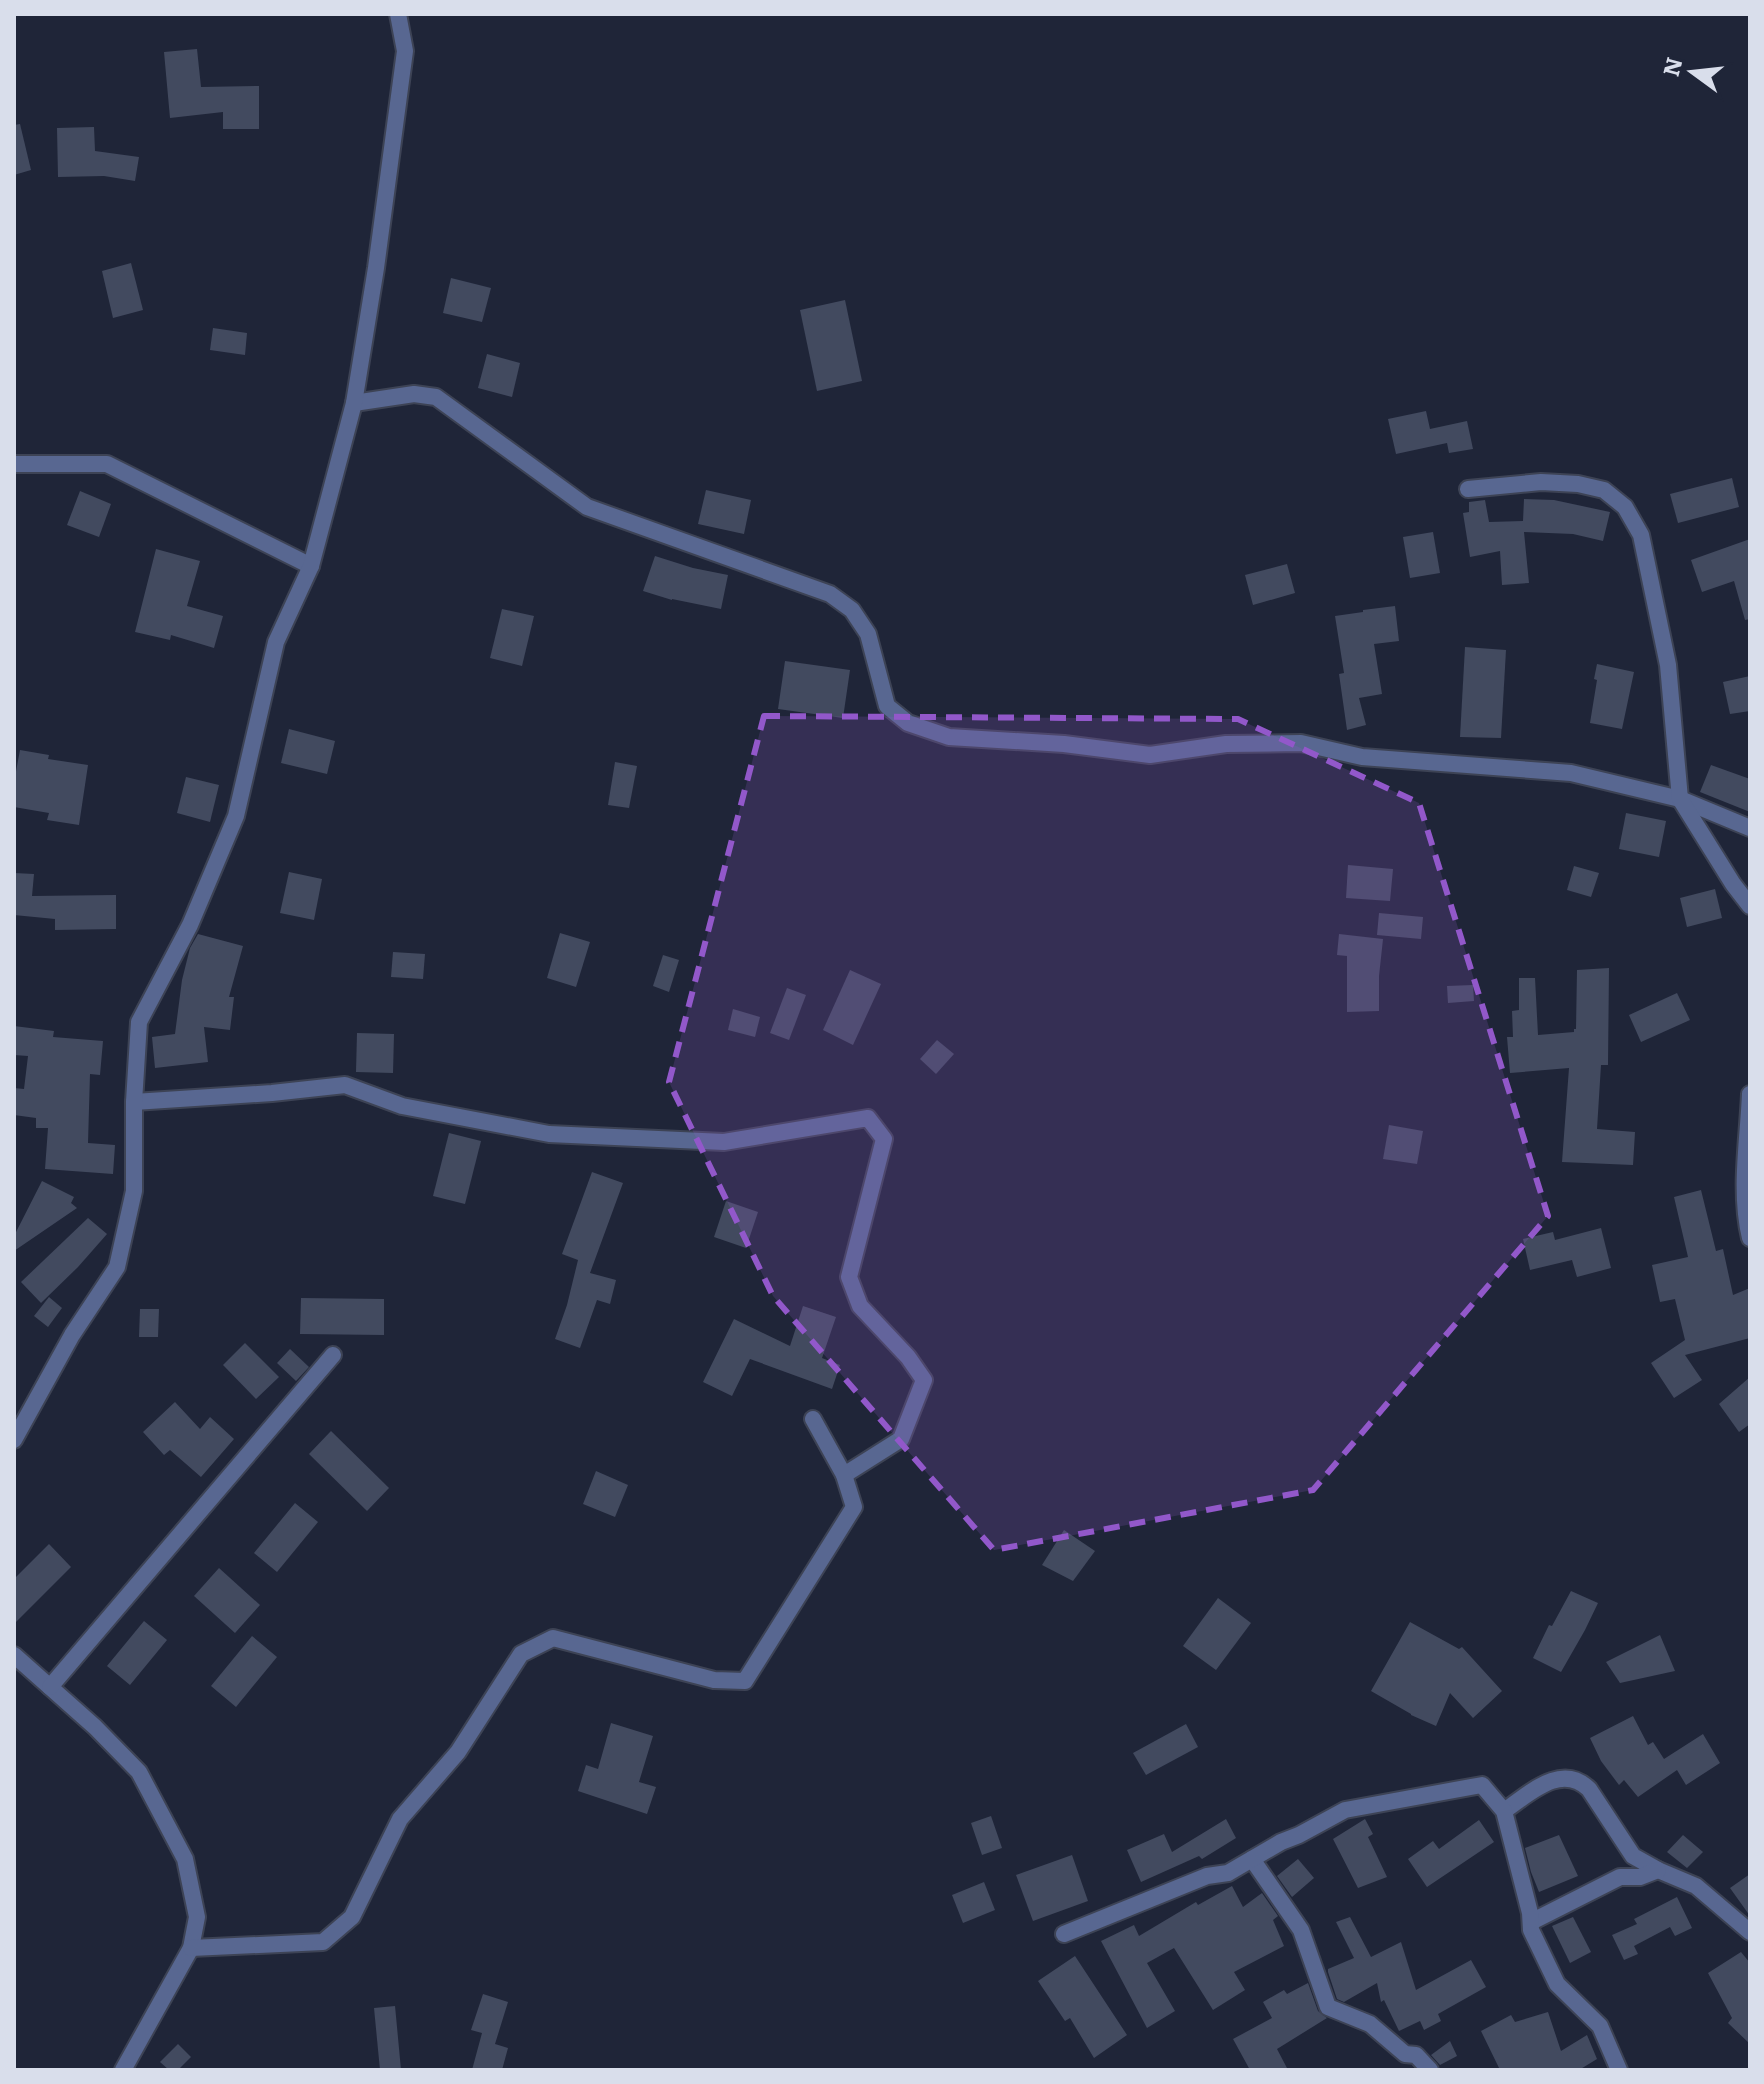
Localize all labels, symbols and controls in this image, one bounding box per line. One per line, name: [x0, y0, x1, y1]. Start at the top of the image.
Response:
north arrow: [1652, 32, 1732, 112]
text: N: [1653, 53, 1690, 80]

